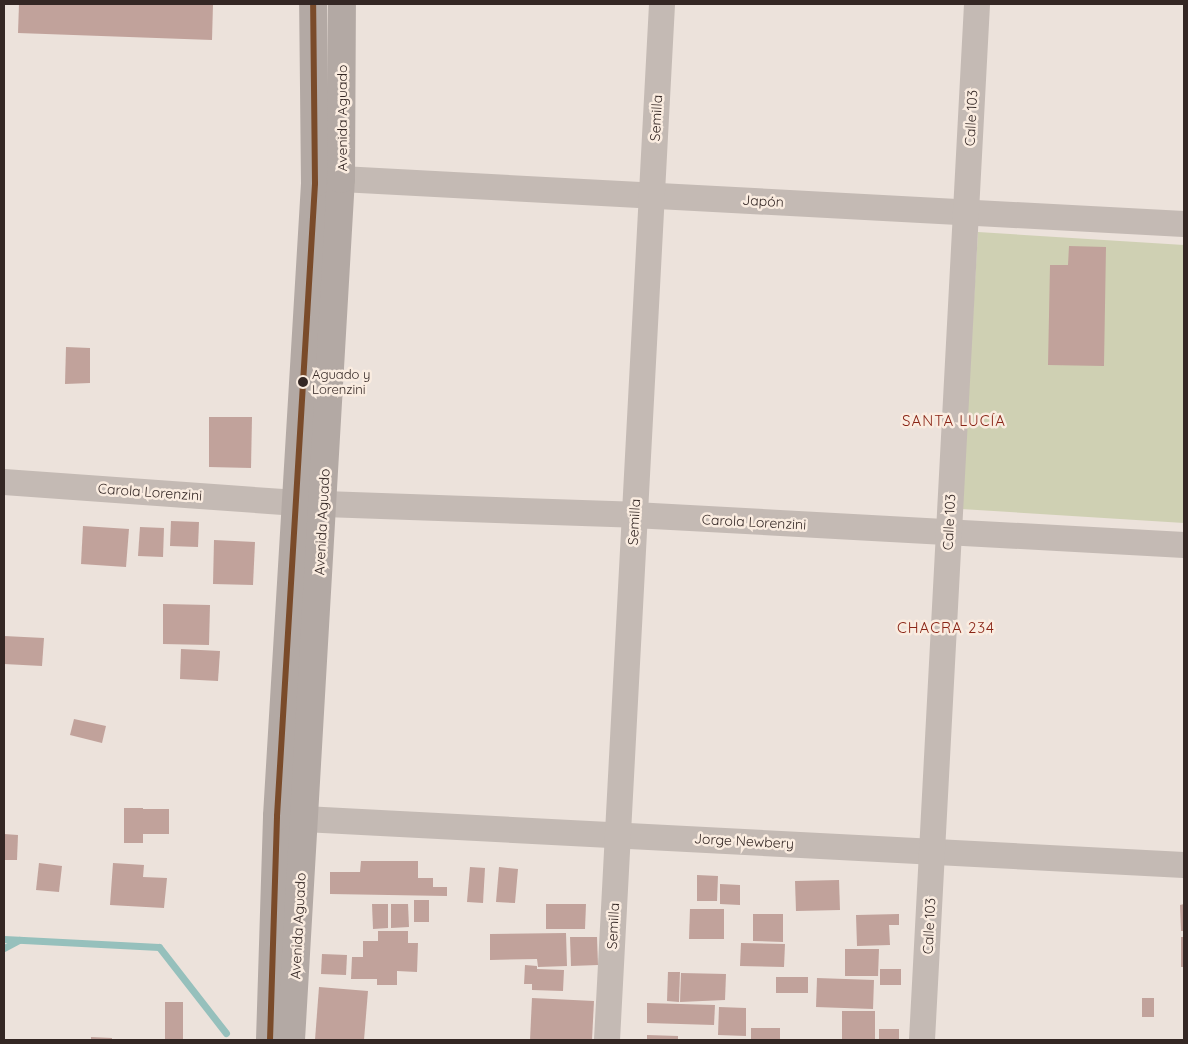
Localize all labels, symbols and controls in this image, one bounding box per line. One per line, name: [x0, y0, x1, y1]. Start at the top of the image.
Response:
street label: Avenida Aguado: [334, 65, 350, 171]
street label: Calle 103: [961, 89, 981, 147]
street label: Semilla: [646, 94, 666, 142]
street label: Japón: [742, 192, 784, 210]
place label: Aguado y Lorenzini: [312, 367, 370, 398]
marker: Aguado y Lorenzini: [298, 377, 308, 387]
district label: SANTA LUCÍA: [901, 412, 1007, 430]
street label: Avenida Aguado: [311, 468, 333, 576]
street label: Carola Lorenzini: [97, 480, 203, 504]
street label: Calle 103: [939, 493, 959, 551]
street label: Semilla: [624, 498, 644, 546]
street label: Carola Lorenzini: [701, 511, 807, 533]
district label: CHACRA 234: [896, 619, 996, 637]
street label: Jorge Newbery: [694, 830, 794, 852]
street label: Avenida Aguado: [287, 872, 309, 980]
street label: Calle 103: [919, 897, 939, 955]
street label: Semilla: [603, 902, 623, 950]

